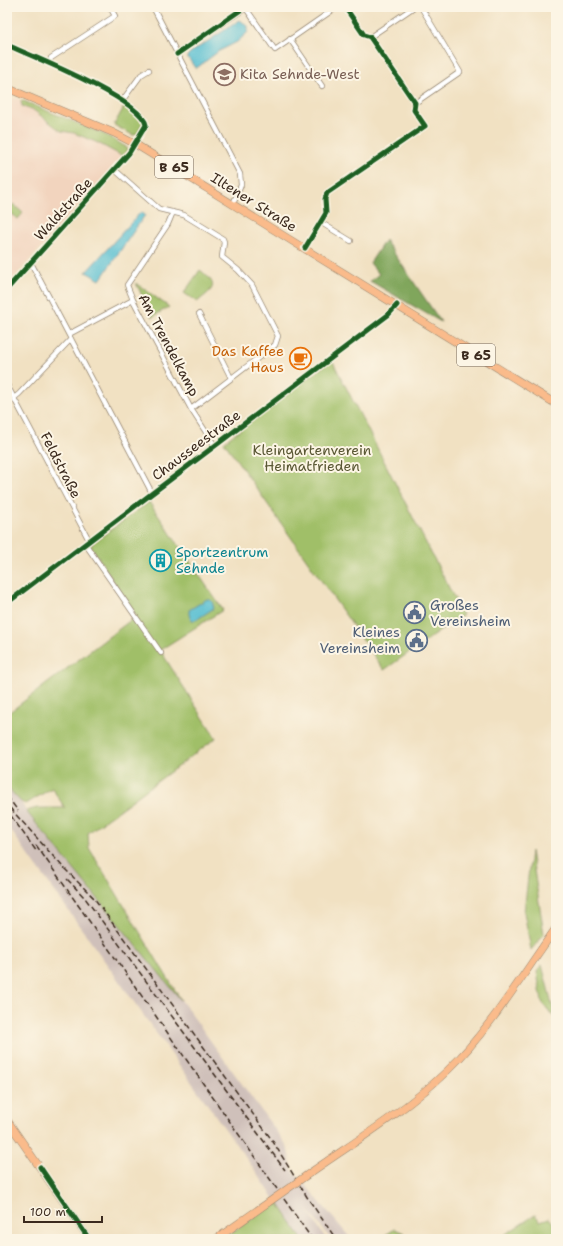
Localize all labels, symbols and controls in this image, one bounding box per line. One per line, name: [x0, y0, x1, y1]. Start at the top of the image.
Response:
school or university icon: Kita Sehnde-West: [211, 61, 237, 87]
place label: Kita Sehnde-West: [240, 65, 360, 83]
road number: B 65: [155, 156, 193, 178]
street label: Iltener Straße: [208, 168, 300, 236]
street label: Waldstraße: [30, 174, 96, 244]
street label: Am Trendelkamp: [134, 291, 204, 399]
place label: Das Kaffee Haus: [212, 342, 284, 376]
road number: B 65: [457, 344, 495, 366]
cafe icon: Das Kaffee Haus: [287, 346, 313, 372]
street label: Chausseestraße: [148, 406, 244, 484]
street label: Feldstraße: [37, 429, 85, 501]
park label: Kleingartenverein Heimatfrieden: [253, 441, 372, 475]
place label: Sportzentrum Sehnde: [176, 543, 268, 577]
building icon: Sportzentrum Sehnde: [148, 547, 174, 573]
place label: Großes Vereinsheim: [430, 596, 511, 630]
public building icon: Großes Vereinsheim: [402, 600, 428, 626]
place label: Kleines Vereinsheim: [319, 623, 400, 657]
public building icon: Kleines Vereinsheim: [403, 627, 429, 653]
scale bar: [24, 1198, 102, 1224]
text: 100 m: [30, 1204, 66, 1220]

